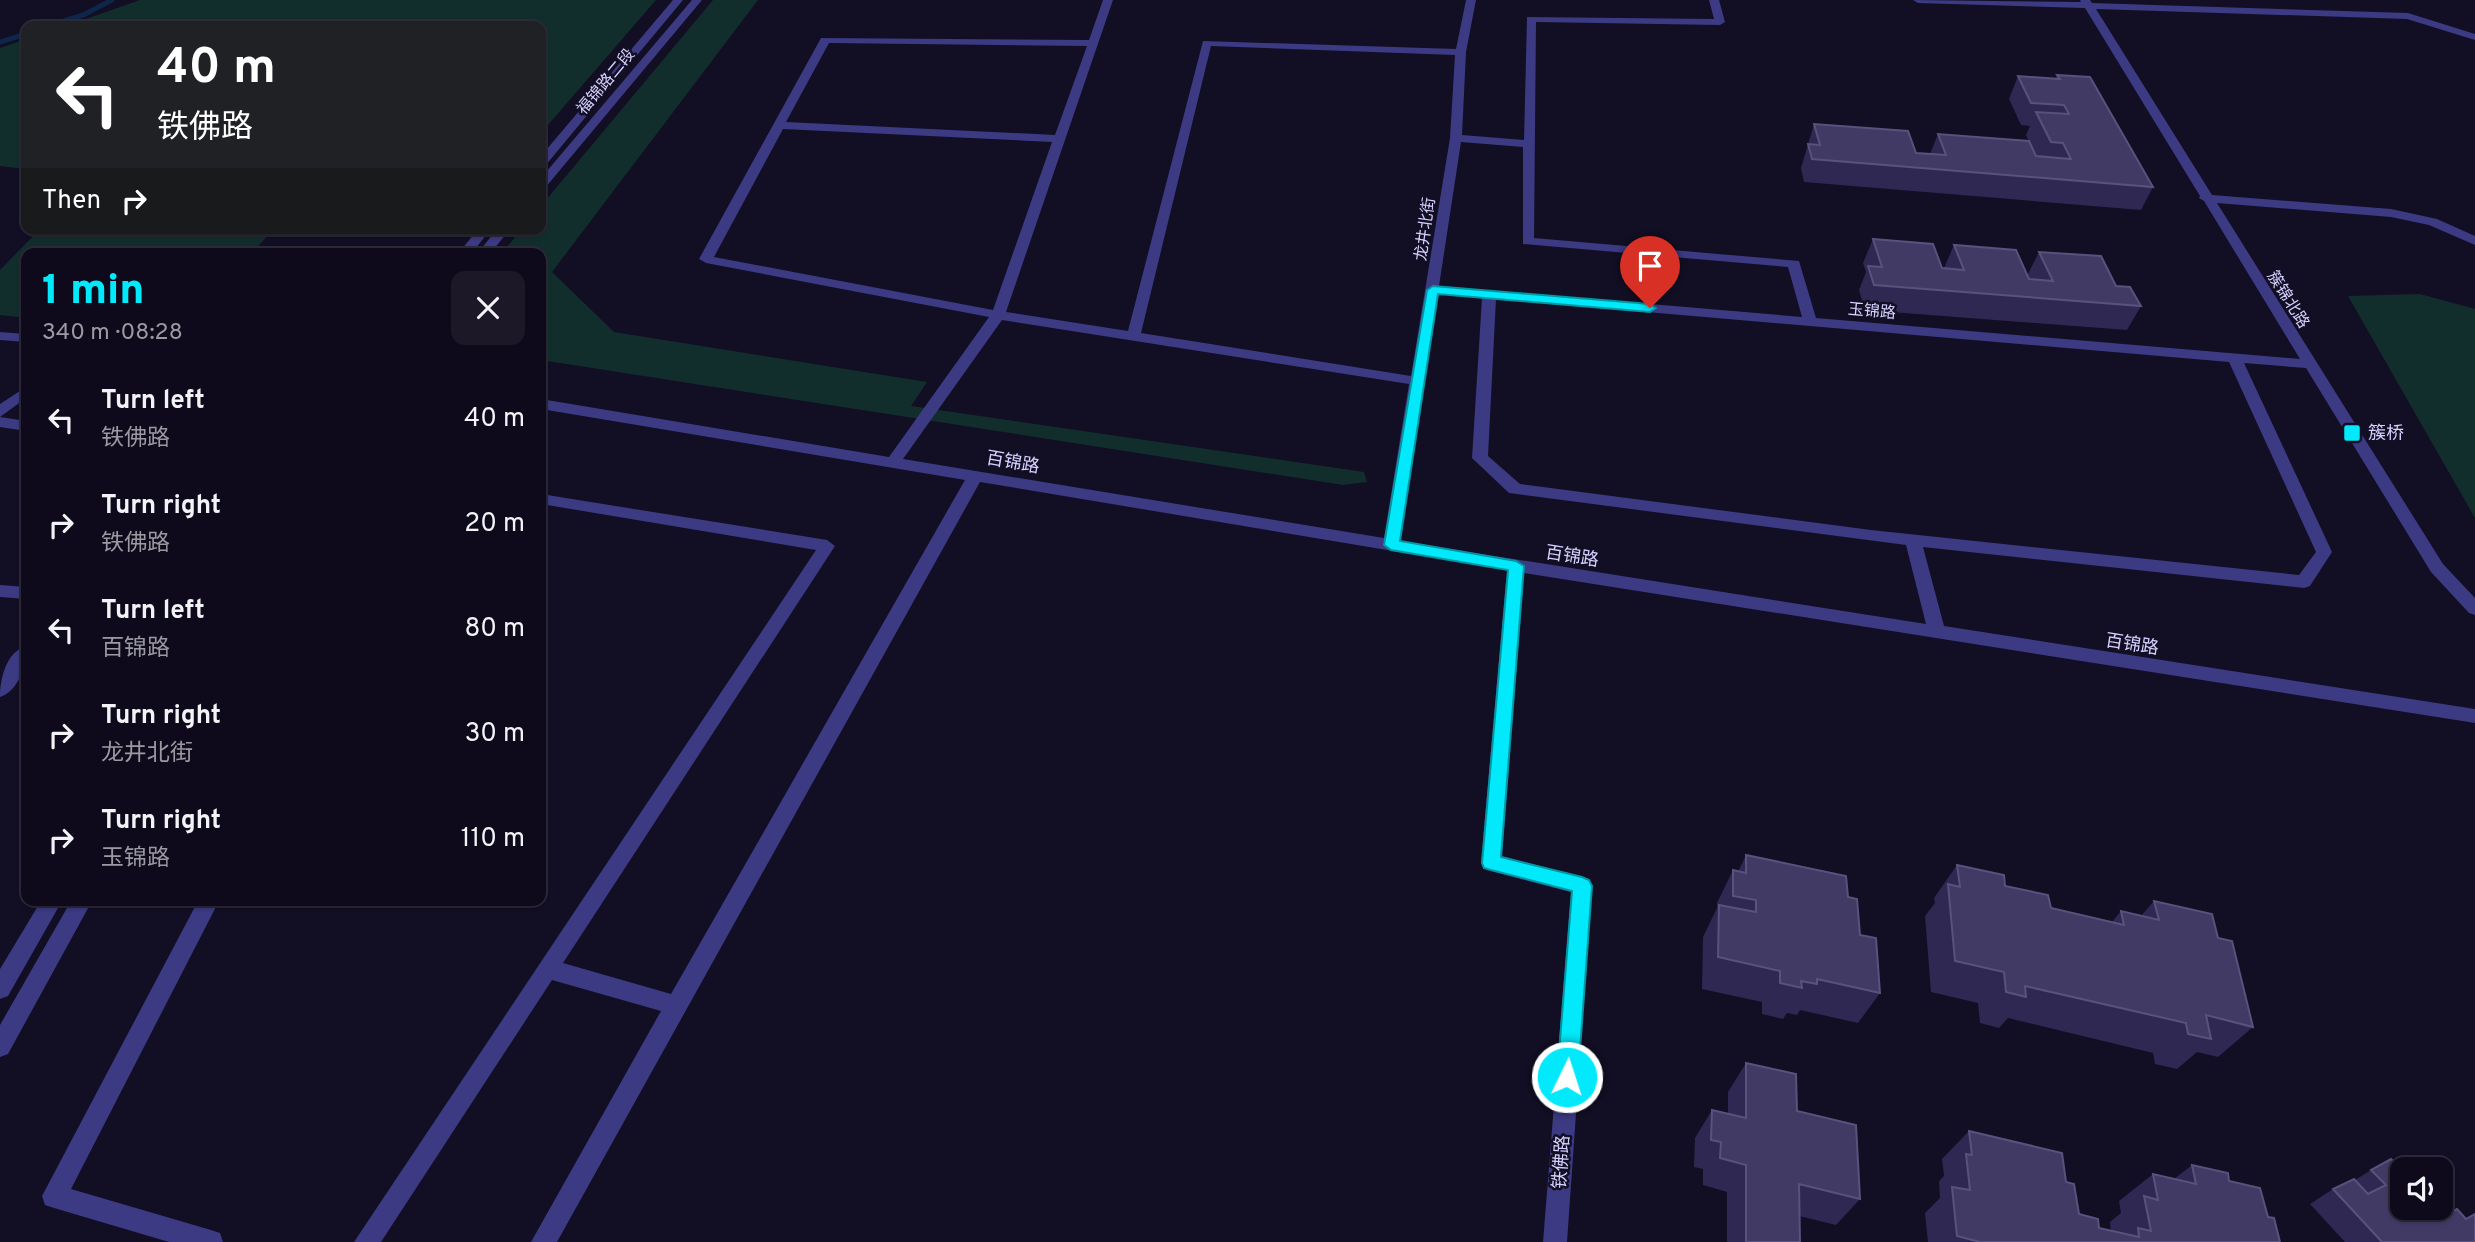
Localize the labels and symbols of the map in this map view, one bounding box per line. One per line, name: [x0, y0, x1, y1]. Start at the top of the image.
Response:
street label: 福锦路二段: [573, 45, 640, 119]
street label: 龙井北街: [1412, 196, 1440, 262]
pin: [1620, 236, 1680, 308]
street label: 簇锦北路: [2262, 268, 2313, 333]
street label: 玉锦路: [1847, 300, 1897, 324]
marker: 簇桥: [2342, 423, 2362, 443]
place label: 簇桥: [2368, 423, 2404, 446]
street label: 百锦路: [984, 447, 1041, 479]
street label: 百锦路: [1543, 542, 1600, 573]
street label: 百锦路: [2103, 630, 2160, 661]
position arrow: [1530, 1040, 1604, 1114]
street label: 铁佛路: [1549, 1134, 1576, 1190]

